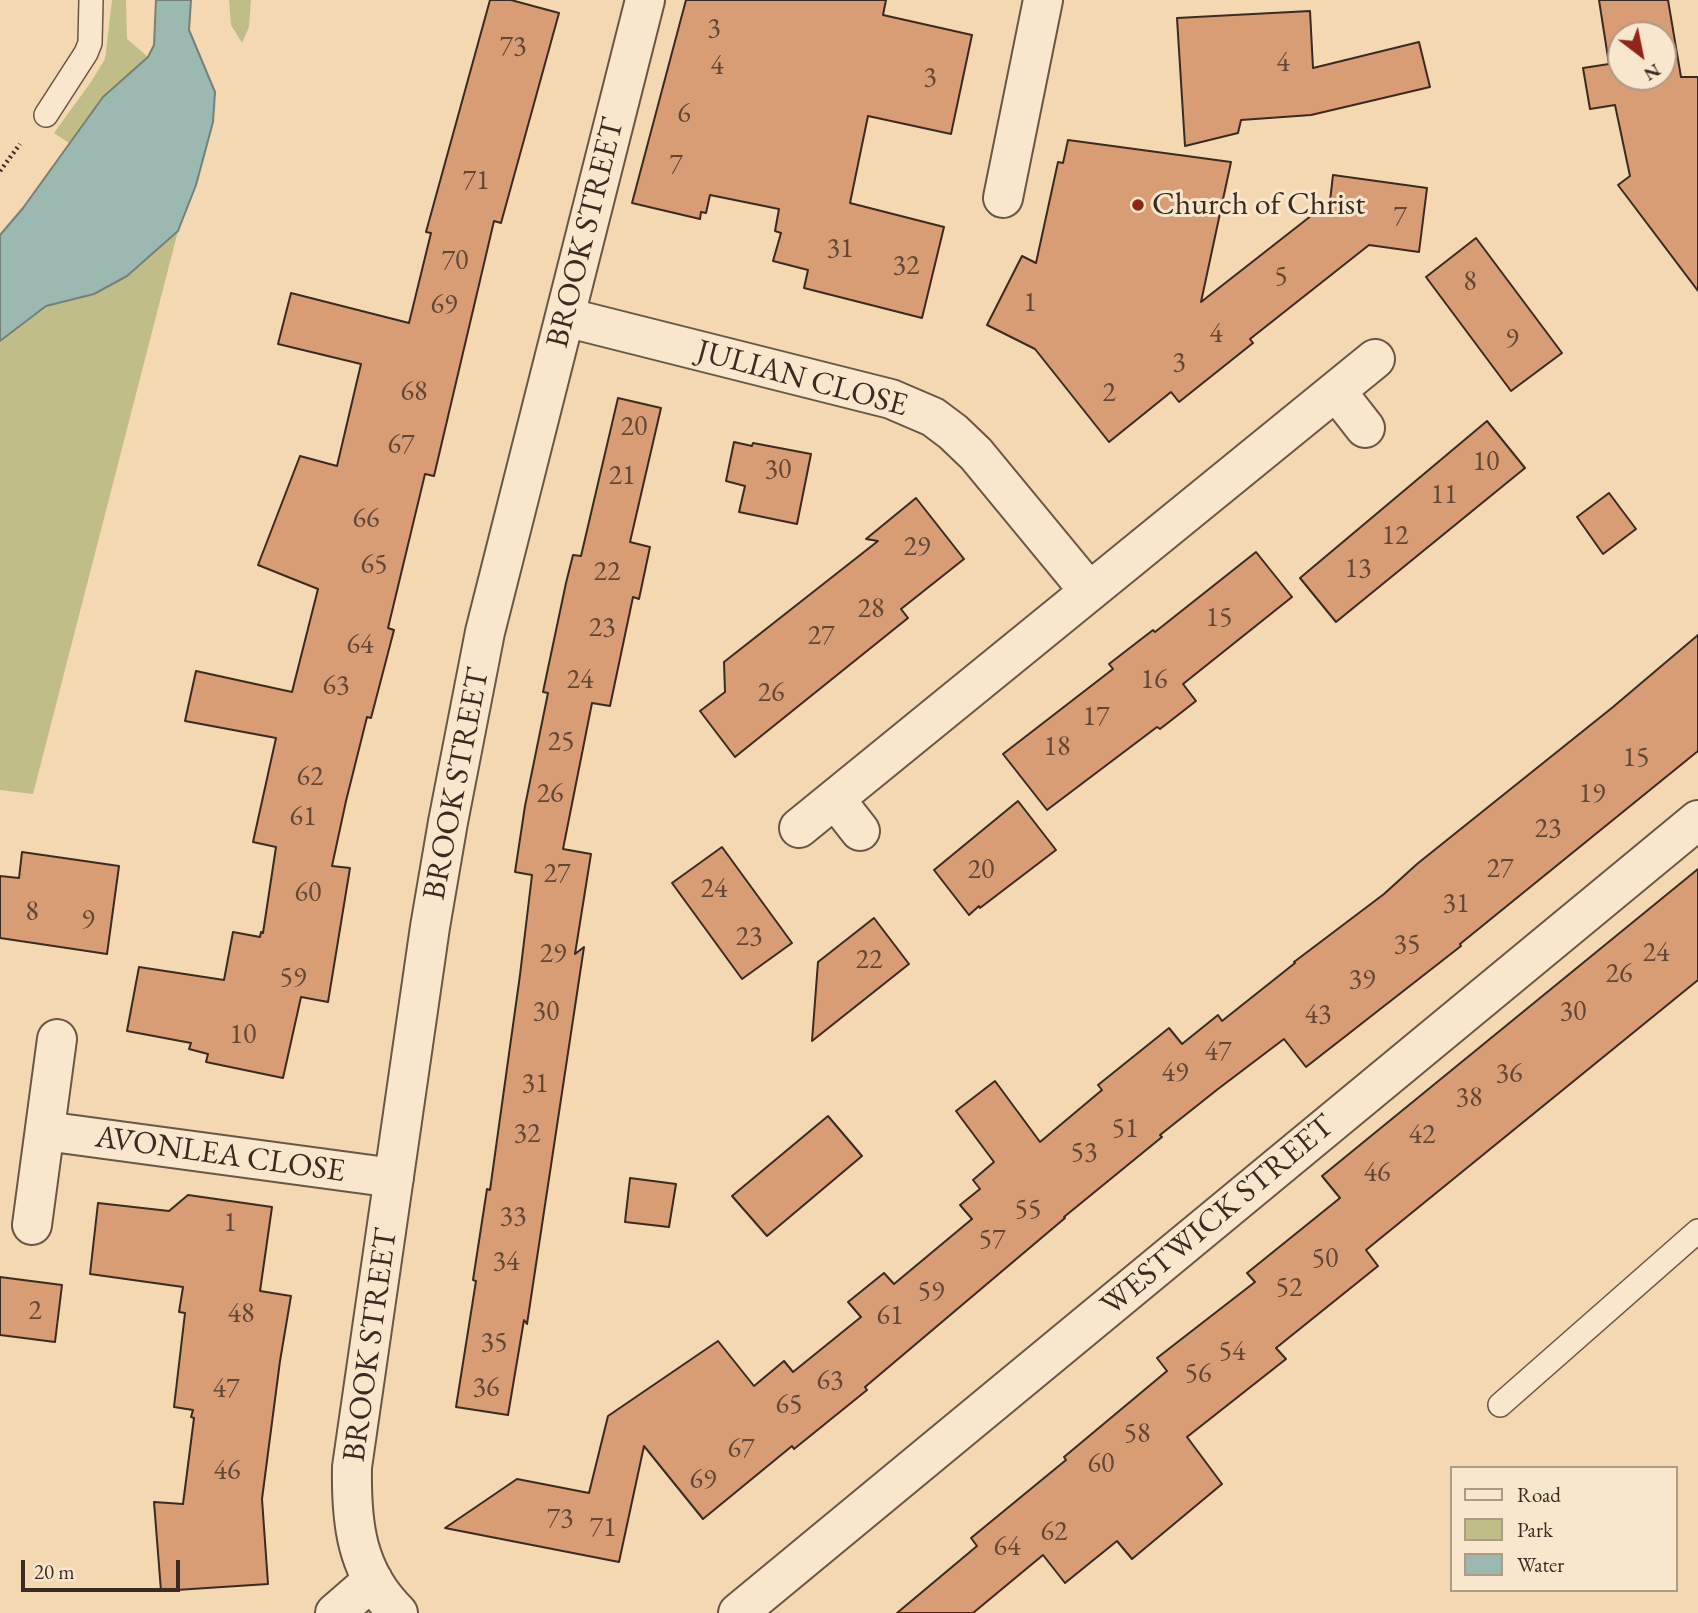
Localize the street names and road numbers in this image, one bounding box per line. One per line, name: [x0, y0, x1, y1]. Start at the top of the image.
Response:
street label: BROOK STREET: [539, 114, 633, 352]
street label: JULIAN CLOSE: [692, 332, 912, 426]
street label: BROOK STREET: [416, 665, 498, 903]
street label: WESTWICK STREET: [1094, 1107, 1342, 1325]
street label: AVONLEA CLOSE: [93, 1118, 347, 1192]
street label: BROOK STREET: [336, 1226, 406, 1464]

